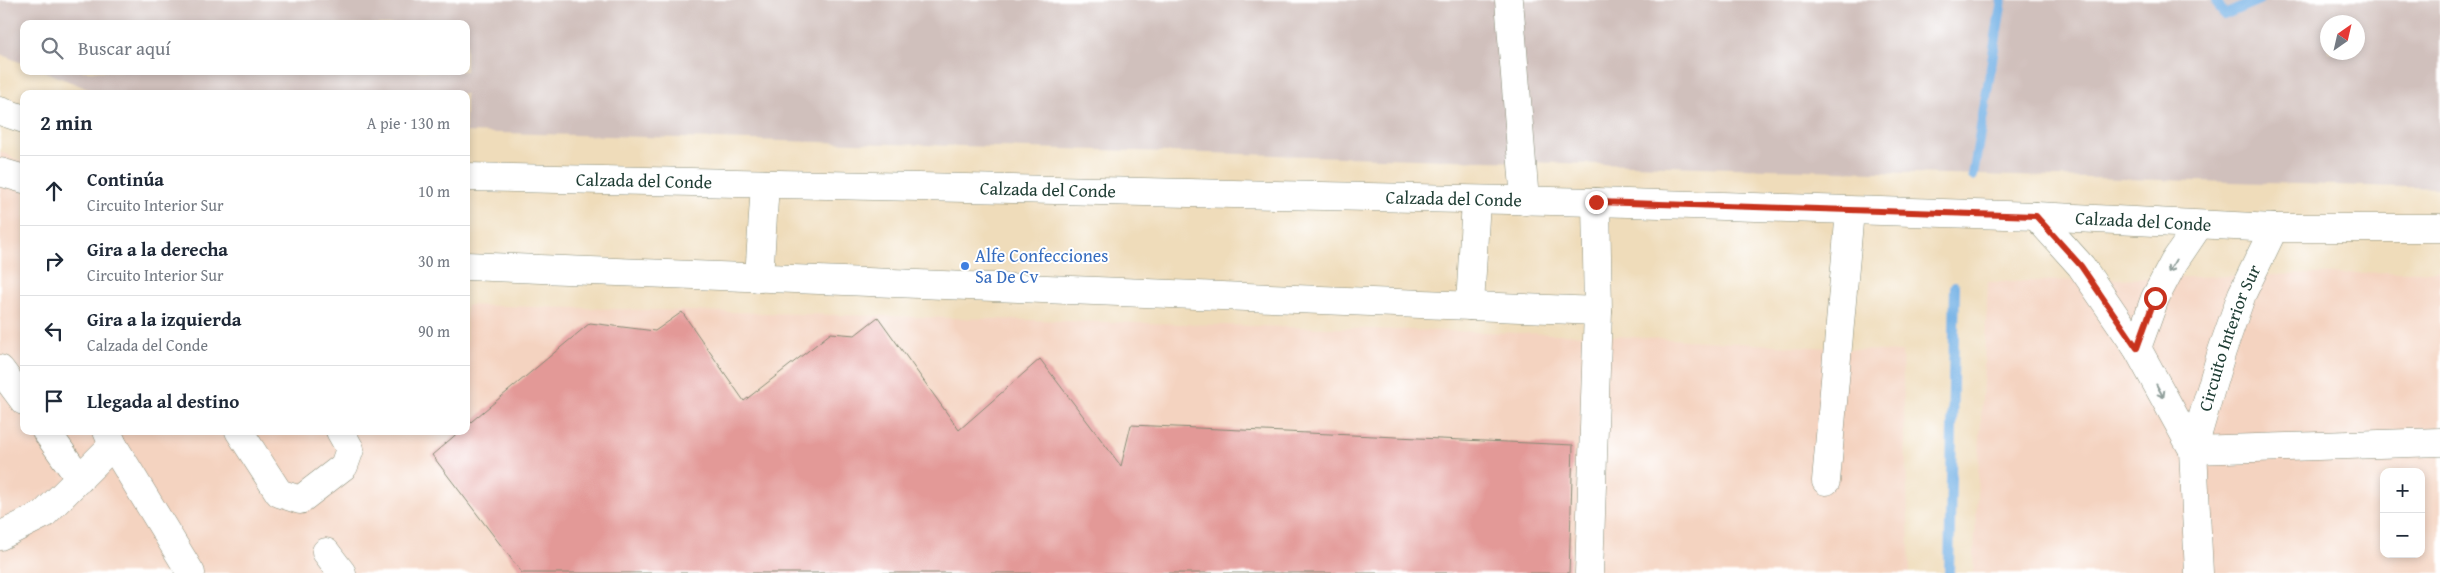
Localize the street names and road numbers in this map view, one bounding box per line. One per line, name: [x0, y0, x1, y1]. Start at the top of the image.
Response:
street label: Calzada del Conde: [576, 165, 712, 195]
street label: Calzada del Conde: [980, 174, 1116, 204]
street label: Calzada del Conde: [1385, 183, 1522, 213]
street label: Calzada del Conde: [2075, 204, 2212, 238]
street label: Circuito Interior Sur: [2191, 259, 2268, 414]

